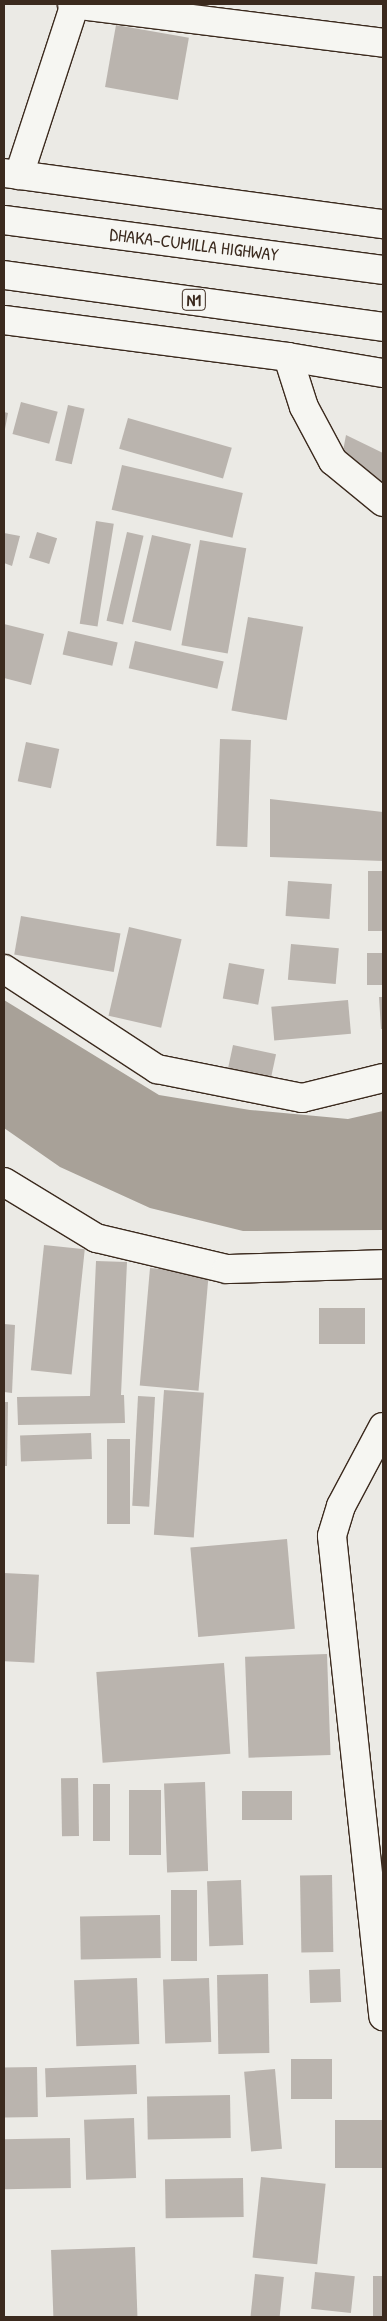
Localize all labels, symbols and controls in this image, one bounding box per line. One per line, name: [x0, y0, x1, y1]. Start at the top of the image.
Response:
street label: DHAKA–CUMILLA HIGHWAY: [108, 224, 280, 266]
road number: N1: [182, 286, 206, 314]

